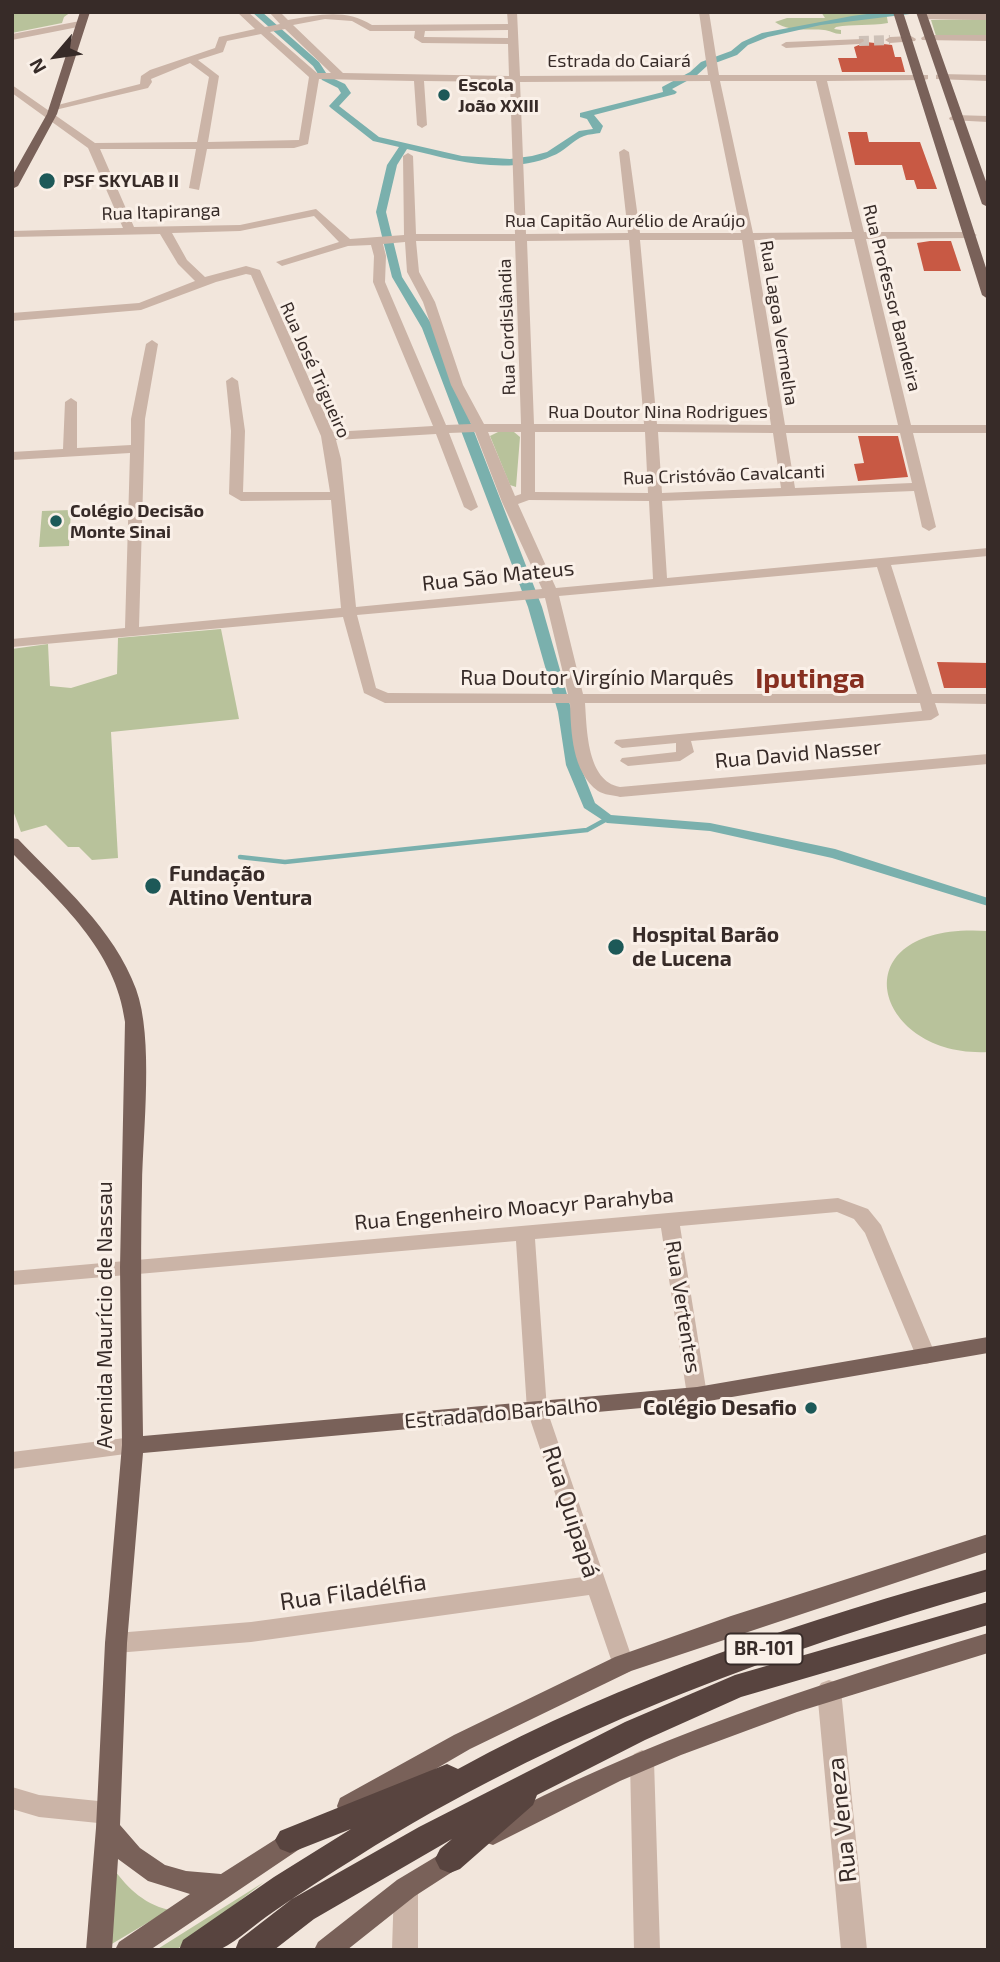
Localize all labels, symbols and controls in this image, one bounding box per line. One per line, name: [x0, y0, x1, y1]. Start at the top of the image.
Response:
north arrow: [21, 21, 91, 91]
street label: Estrada do Caiará: [547, 50, 691, 72]
text: N: [24, 55, 51, 78]
place label: Escola João XXIII: [458, 74, 539, 116]
marker: Escola João XXIII: [436, 87, 452, 103]
place label: PSF SKYLAB II: [63, 170, 179, 192]
marker: PSF SKYLAB II: [37, 171, 57, 191]
street label: Rua Itapiranga: [101, 199, 221, 225]
street label: Rua Professor Bandeira: [858, 202, 926, 394]
street label: Rua Capitão Aurélio de Araújo: [505, 210, 745, 232]
street label: Rua Lagoa Vermelha: [755, 239, 803, 407]
street label: Rua Cordislândia: [494, 258, 520, 396]
street label: Rua José Trigueiro: [275, 299, 355, 441]
street label: Rua Doutor Nina Rodrigues: [548, 401, 768, 423]
street label: Rua Cristóvão Cavalcanti: [623, 461, 825, 489]
place label: Colégio Decisão Monte Sinai: [70, 500, 204, 542]
marker: Colégio Decisão Monte Sinai: [48, 513, 64, 529]
street label: Rua São Mateus: [421, 555, 575, 597]
district label: Iputinga: [755, 662, 865, 696]
street label: Rua Doutor Virgínio Marquês: [460, 665, 734, 691]
street label: Rua David Nasser: [714, 734, 882, 774]
place label: Fundação Altino Ventura: [169, 861, 312, 911]
marker: Fundação Altino Ventura: [143, 876, 163, 896]
place label: Hospital Barão de Lucena: [632, 922, 779, 972]
marker: Hospital Barão de Lucena: [606, 937, 626, 957]
street label: Avenida Maurício de Nassau: [92, 1181, 118, 1449]
street label: Rua Engenheiro Moacyr Parahyba: [353, 1182, 675, 1236]
street label: Rua Vertentes: [660, 1239, 706, 1375]
street label: Estrada do Barbalho: [403, 1392, 599, 1434]
place label: Colégio Desafio: [643, 1395, 797, 1421]
marker: Colégio Desafio: [803, 1400, 819, 1416]
street label: Rua Quipapá: [536, 1442, 606, 1582]
street label: Rua Filadélfia: [278, 1567, 428, 1617]
road number: BR-101: [726, 1634, 802, 1665]
street label: Rua Veneza: [821, 1756, 863, 1884]

